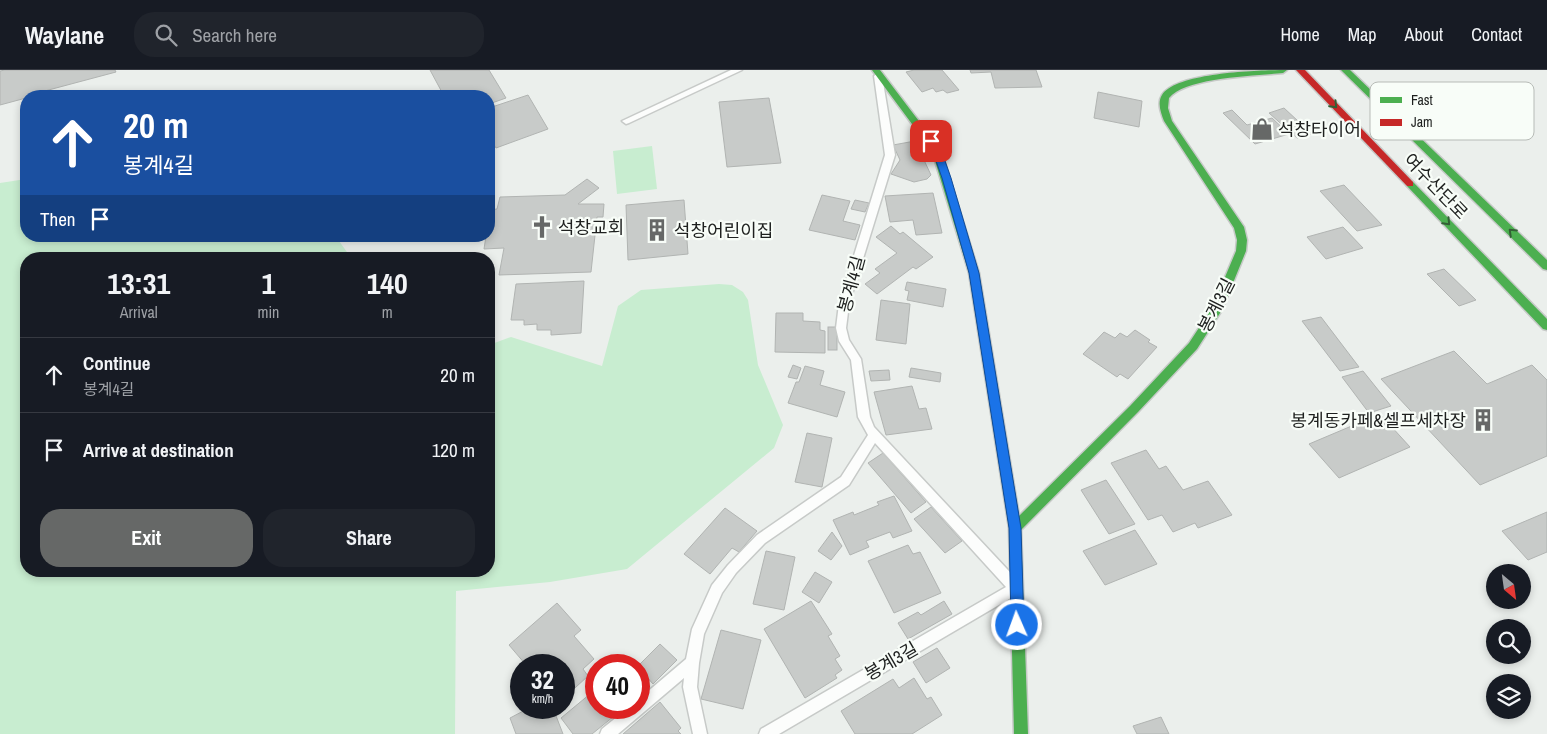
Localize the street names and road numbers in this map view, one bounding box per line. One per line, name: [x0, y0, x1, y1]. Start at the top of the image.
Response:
street label: 여수산단로: [1398, 148, 1474, 224]
street label: 봉계4길: [831, 253, 871, 315]
street label: 봉계3길: [1192, 274, 1240, 336]
street label: 봉계3길: [860, 636, 922, 686]

